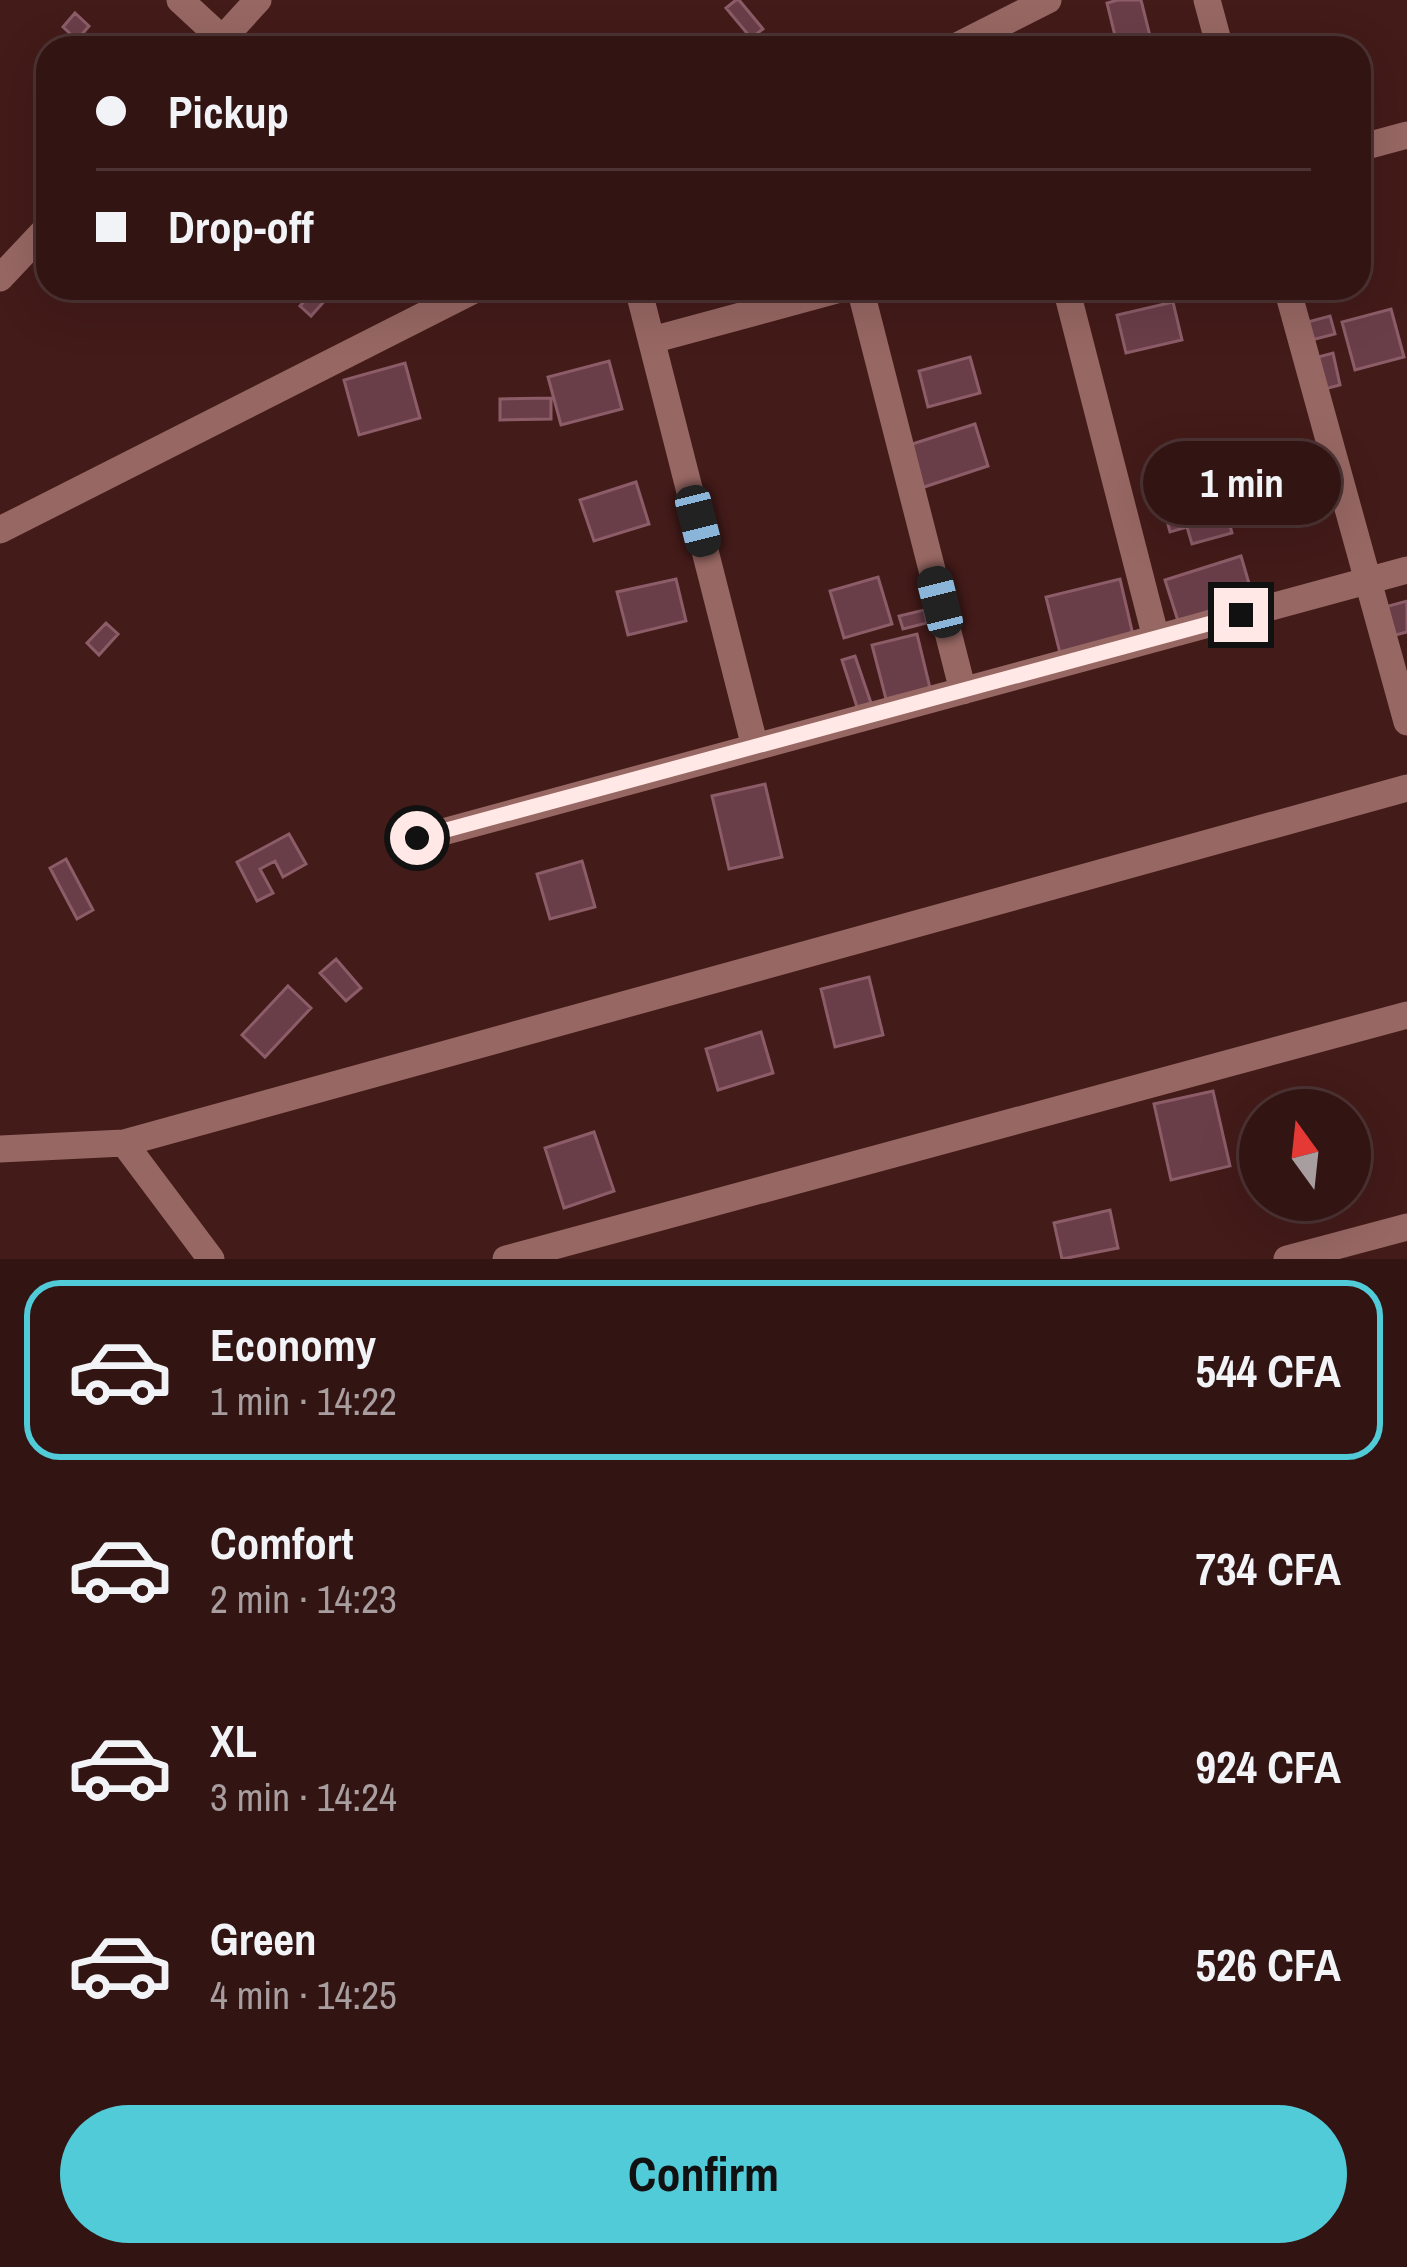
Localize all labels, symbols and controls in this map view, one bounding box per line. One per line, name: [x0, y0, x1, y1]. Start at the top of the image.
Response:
text: Pickup: [168, 81, 289, 142]
text: Drop-off: [168, 196, 314, 257]
callout: 1 min: [1142, 441, 1340, 525]
text: 1 min: [1200, 457, 1284, 509]
car: [672, 482, 724, 560]
car: [914, 563, 966, 641]
route end: [1214, 588, 1268, 642]
route start: [390, 811, 444, 865]
north arrow: [1239, 1089, 1371, 1221]
map controls: [1239, 1089, 1371, 1221]
text: Economy: [210, 1314, 376, 1375]
icon: car: [66, 1316, 174, 1424]
text: 544 CFA: [1195, 1340, 1341, 1401]
text: 1 min · 14:22: [210, 1375, 397, 1427]
text: Comfort: [210, 1512, 353, 1573]
icon: car: [66, 1514, 174, 1622]
text: 734 CFA: [1195, 1538, 1341, 1599]
text: 2 min · 14:23: [210, 1573, 397, 1625]
text: XL: [210, 1710, 257, 1771]
icon: car: [66, 1712, 174, 1820]
text: 924 CFA: [1195, 1736, 1341, 1797]
text: 3 min · 14:24: [210, 1771, 397, 1823]
text: Green: [210, 1908, 317, 1969]
icon: car: [66, 1910, 174, 2018]
text: 526 CFA: [1195, 1934, 1341, 1995]
text: 4 min · 14:25: [210, 1969, 397, 2021]
button: Confirm: [60, 2105, 1347, 2243]

